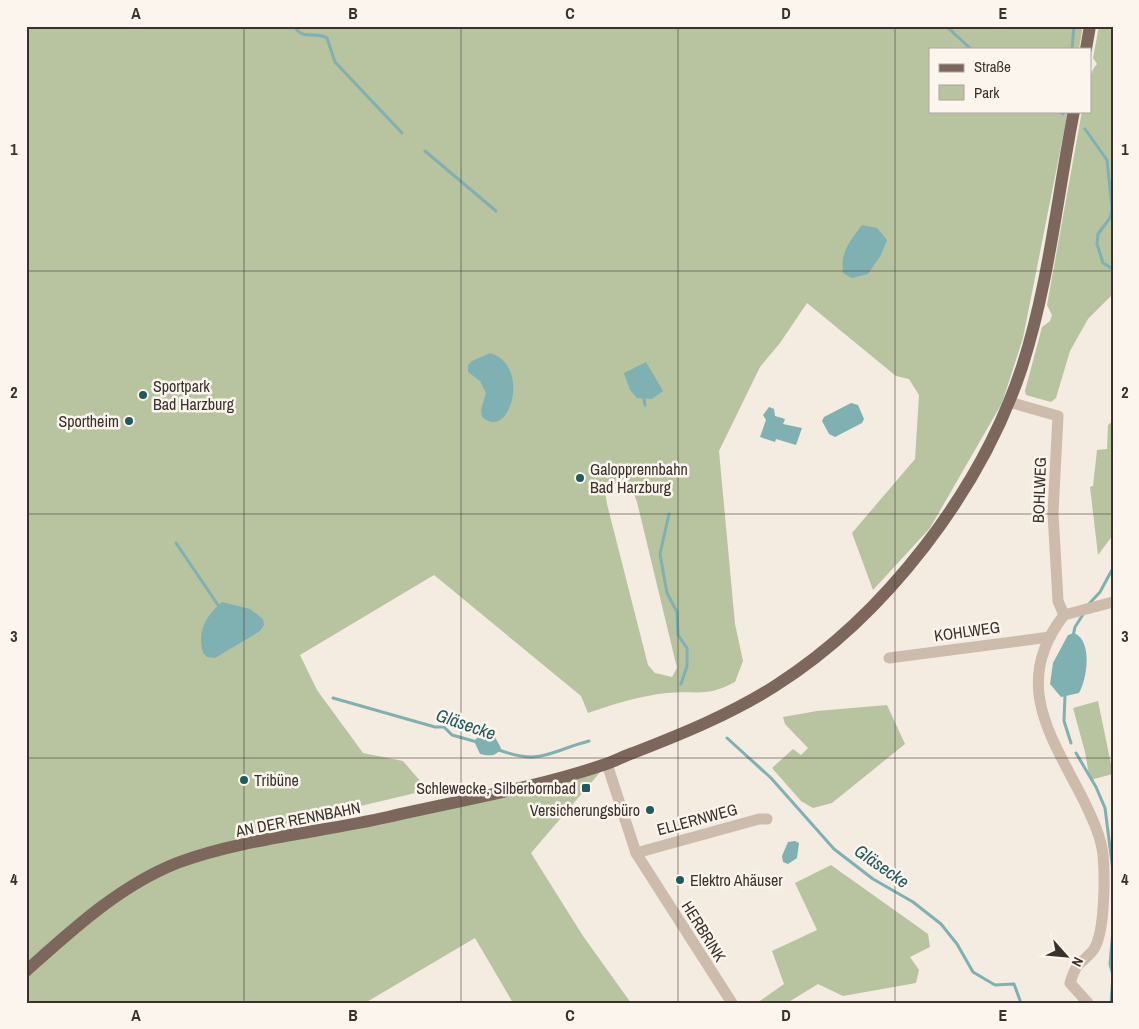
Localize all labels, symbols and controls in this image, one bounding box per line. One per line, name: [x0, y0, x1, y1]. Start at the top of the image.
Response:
text: A: [131, 2, 141, 24]
text: B: [348, 2, 358, 24]
text: C: [565, 2, 575, 24]
text: D: [781, 2, 791, 24]
text: E: [999, 2, 1008, 24]
legend: [929, 48, 1092, 112]
text: Straße: [974, 56, 1011, 77]
text: Park: [974, 82, 1000, 103]
text: 1: [10, 138, 18, 160]
text: 1: [1121, 138, 1129, 160]
place label: Sportpark Bad Harzburg: [153, 375, 235, 415]
text: 2: [10, 381, 18, 403]
text: 2: [1121, 381, 1129, 403]
marker: Sportpark Bad Harzburg: [137, 389, 149, 401]
place label: Sportheim: [58, 410, 119, 432]
marker: Sportheim: [123, 415, 135, 427]
street label: BOHLWEG: [1027, 457, 1051, 523]
place label: Galopprennbahn Bad Harzburg: [590, 458, 688, 498]
marker: Galopprennbahn Bad Harzburg: [574, 472, 586, 484]
street label: KOHLWEG: [933, 616, 1001, 646]
text: 3: [10, 625, 18, 647]
text: 3: [1121, 625, 1129, 647]
water label: Gläsecke: [433, 702, 499, 746]
place label: Tribüne: [254, 769, 299, 791]
marker: Tribüne: [238, 774, 250, 786]
place label: Schlewecke, Silberbornbad: [416, 777, 576, 799]
marker: Schlewecke, Silberbornbad: [580, 782, 592, 794]
street label: AN DER RENNBAHN: [233, 796, 362, 842]
street label: ELLERNWEG: [654, 798, 740, 840]
place label: Versicherungsbüro: [530, 799, 640, 821]
marker: Versicherungsbüro: [644, 804, 656, 816]
water label: Gläsecke: [850, 838, 914, 894]
text: 4: [10, 868, 18, 890]
text: 4: [1121, 868, 1129, 890]
place label: Elektro Ahäuser: [690, 869, 783, 891]
marker: Elektro Ahäuser: [674, 874, 686, 886]
street label: HERBRINK: [677, 896, 731, 966]
north arrow: [1042, 932, 1092, 982]
text: N: [1068, 954, 1087, 970]
text: A: [131, 1004, 141, 1026]
text: B: [348, 1004, 358, 1026]
text: C: [565, 1004, 575, 1026]
text: D: [781, 1004, 791, 1026]
text: E: [999, 1004, 1008, 1026]

